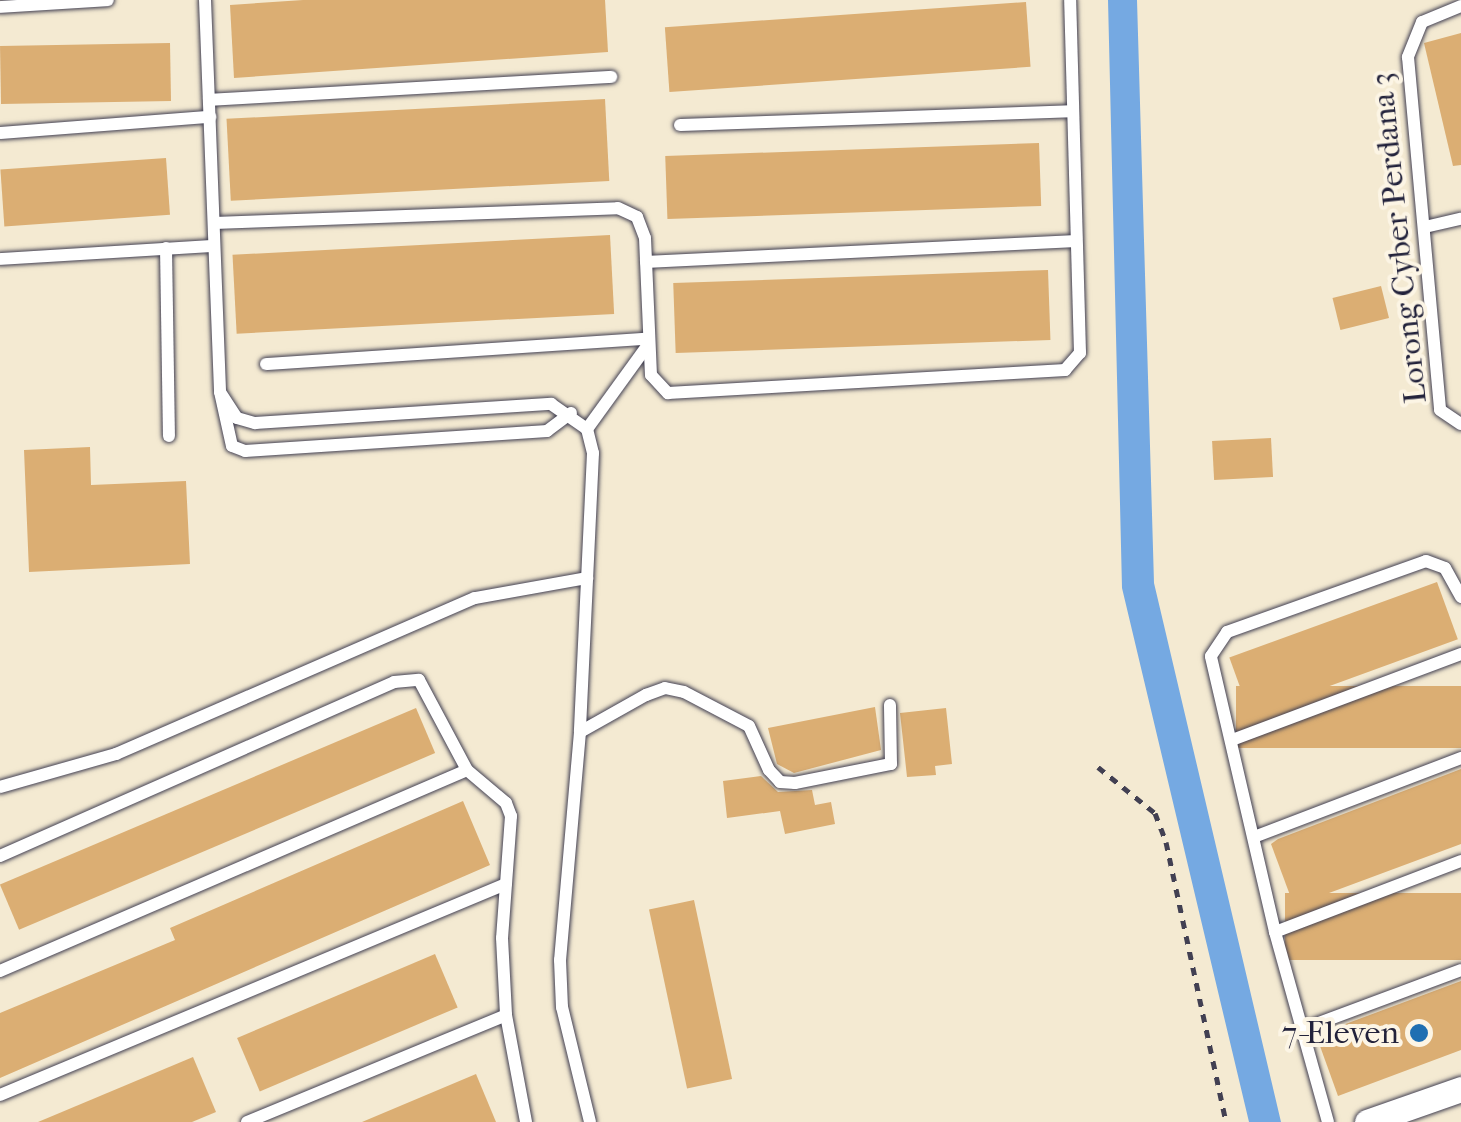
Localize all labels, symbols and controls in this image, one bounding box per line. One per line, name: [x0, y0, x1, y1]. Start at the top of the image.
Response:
street label: Lorong Cyber Perdana 3: [1363, 71, 1435, 405]
place label: 7-Eleven: [1282, 1014, 1399, 1052]
marker: 7-Eleven: [1408, 1022, 1430, 1044]

